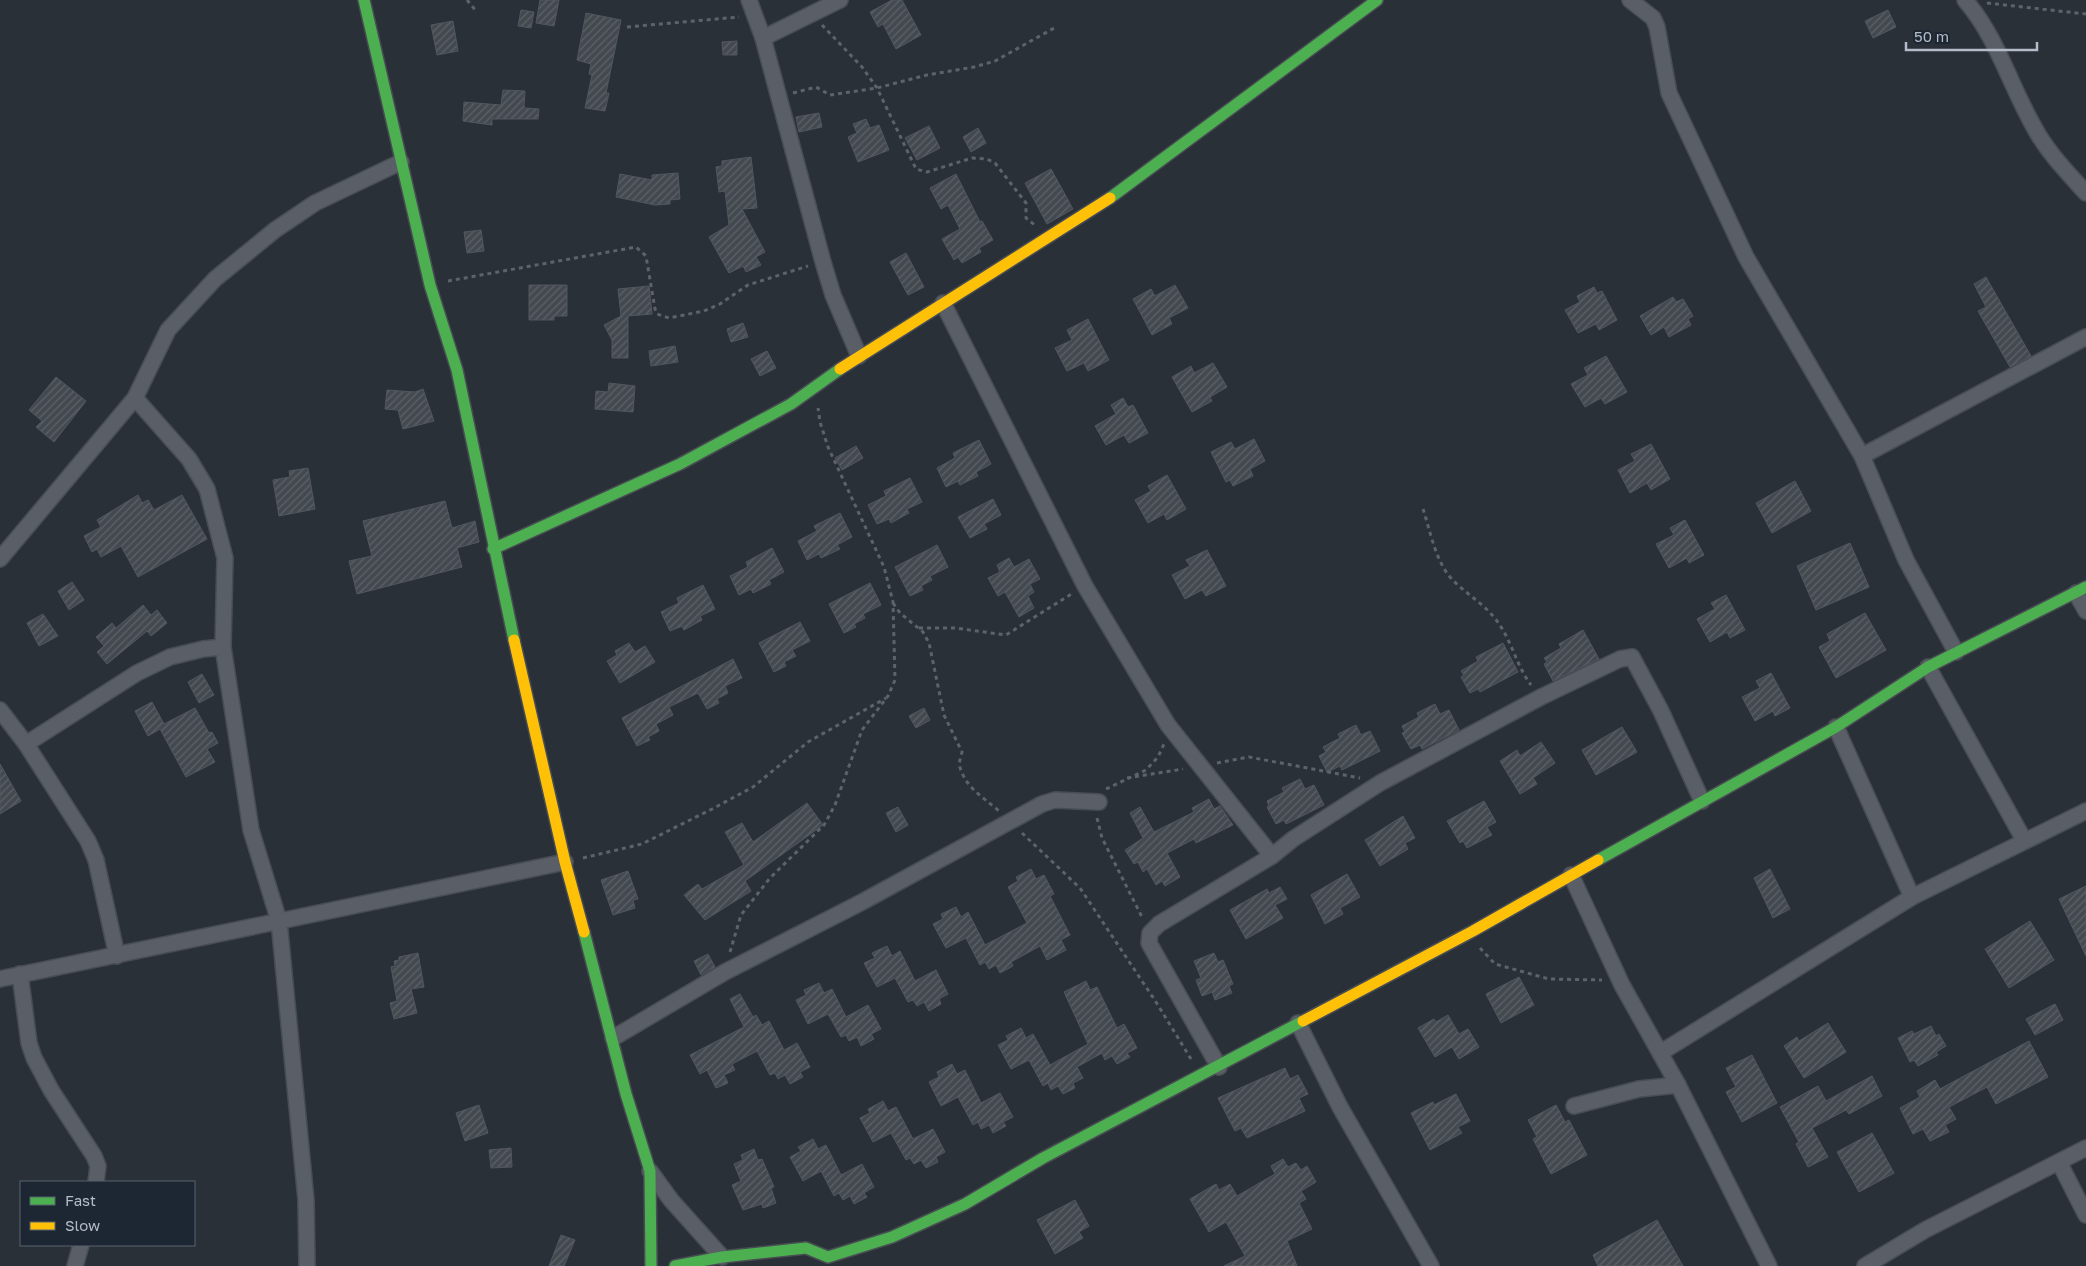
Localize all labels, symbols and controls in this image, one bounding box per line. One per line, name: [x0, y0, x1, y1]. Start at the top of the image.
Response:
scale bar: [1906, 20, 2037, 52]
text: 50 m: [1914, 27, 1949, 45]
legend: [20, 1181, 195, 1246]
text: Fast: [65, 1191, 96, 1209]
text: Slow: [65, 1216, 100, 1234]

